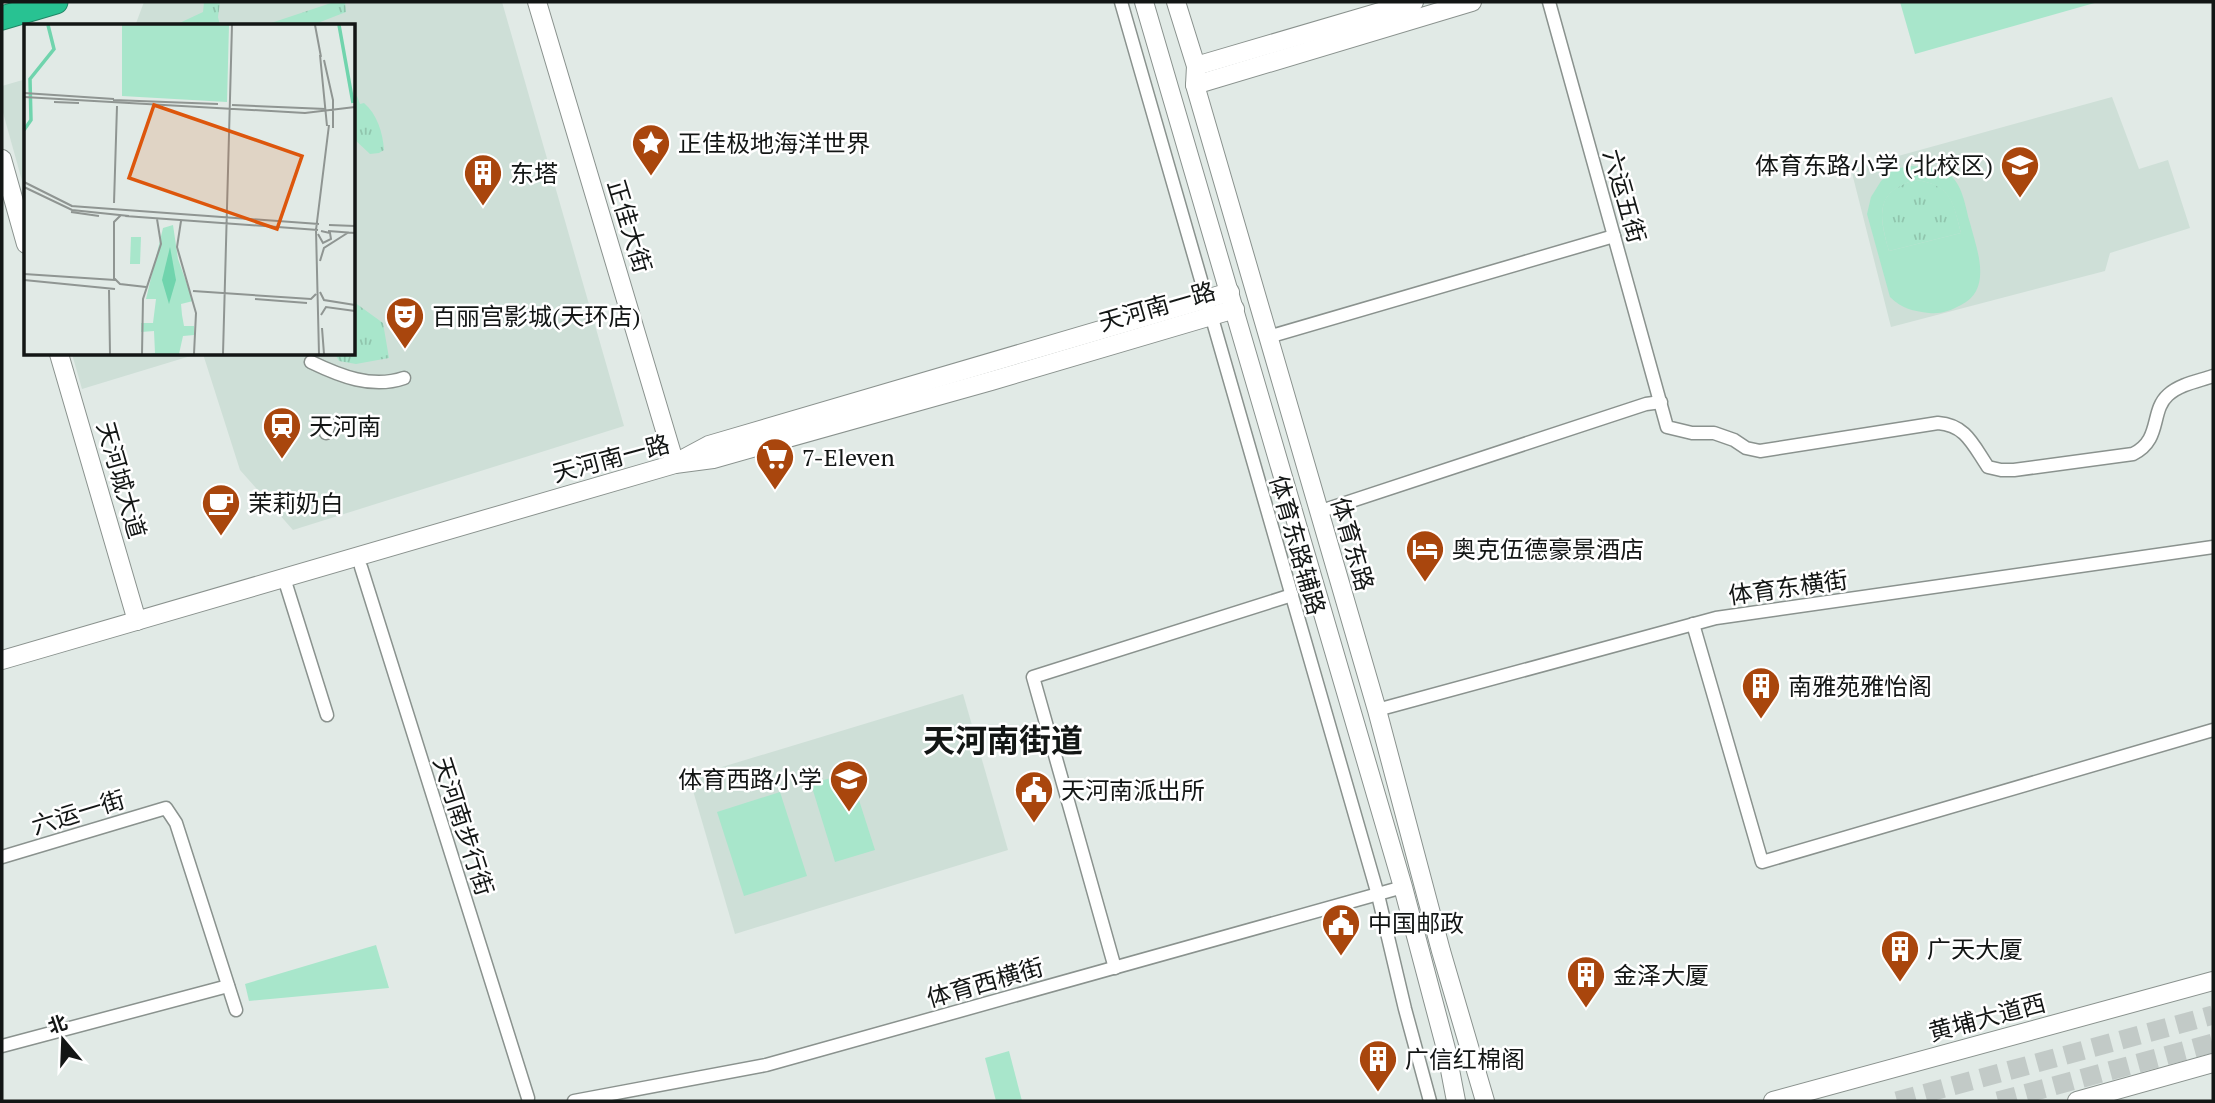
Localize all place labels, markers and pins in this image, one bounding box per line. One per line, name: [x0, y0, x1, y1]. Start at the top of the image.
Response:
place icon: 正佳极地海洋世界: [630, 122, 672, 177]
place label: 正佳极地海洋世界: [678, 127, 870, 159]
school or university icon: 体育东路小学 (北校区): [1999, 144, 2041, 199]
place label: 体育东路小学 (北校区): [1755, 149, 1993, 181]
building icon: 东塔: [462, 152, 504, 207]
place label: 东塔: [510, 157, 558, 189]
theatre icon: 百丽宫影城(天环店): [384, 295, 426, 350]
place label: 百丽宫影城(天环店): [432, 300, 640, 332]
station icon: 天河南: [261, 405, 303, 460]
place label: 天河南: [309, 410, 381, 442]
supermarket icon: 7-Eleven: [754, 436, 796, 491]
place label: 7-Eleven: [802, 441, 895, 473]
cafe icon: 茉莉奶白: [200, 482, 242, 537]
place label: 茉莉奶白: [248, 487, 344, 519]
hotel icon: 奥克伍德豪景酒店: [1404, 528, 1446, 583]
place label: 奥克伍德豪景酒店: [1452, 533, 1644, 565]
building icon: 南雅苑雅怡阁: [1740, 665, 1782, 720]
place label: 南雅苑雅怡阁: [1788, 670, 1932, 702]
school or university icon: 体育西路小学: [828, 758, 870, 813]
place label: 体育西路小学: [678, 763, 822, 795]
public building icon: 天河南派出所: [1013, 769, 1055, 824]
place label: 天河南派出所: [1061, 774, 1205, 806]
public building icon: 中国邮政: [1320, 902, 1362, 957]
place label: 中国邮政: [1368, 907, 1464, 939]
building icon: 广天大厦: [1879, 928, 1921, 983]
place label: 广天大厦: [1927, 933, 2023, 965]
building icon: 金泽大厦: [1565, 954, 1607, 1009]
place label: 金泽大厦: [1613, 959, 1709, 991]
building icon: 广信红棉阁: [1357, 1038, 1399, 1093]
place label: 广信红棉阁: [1405, 1043, 1525, 1075]

